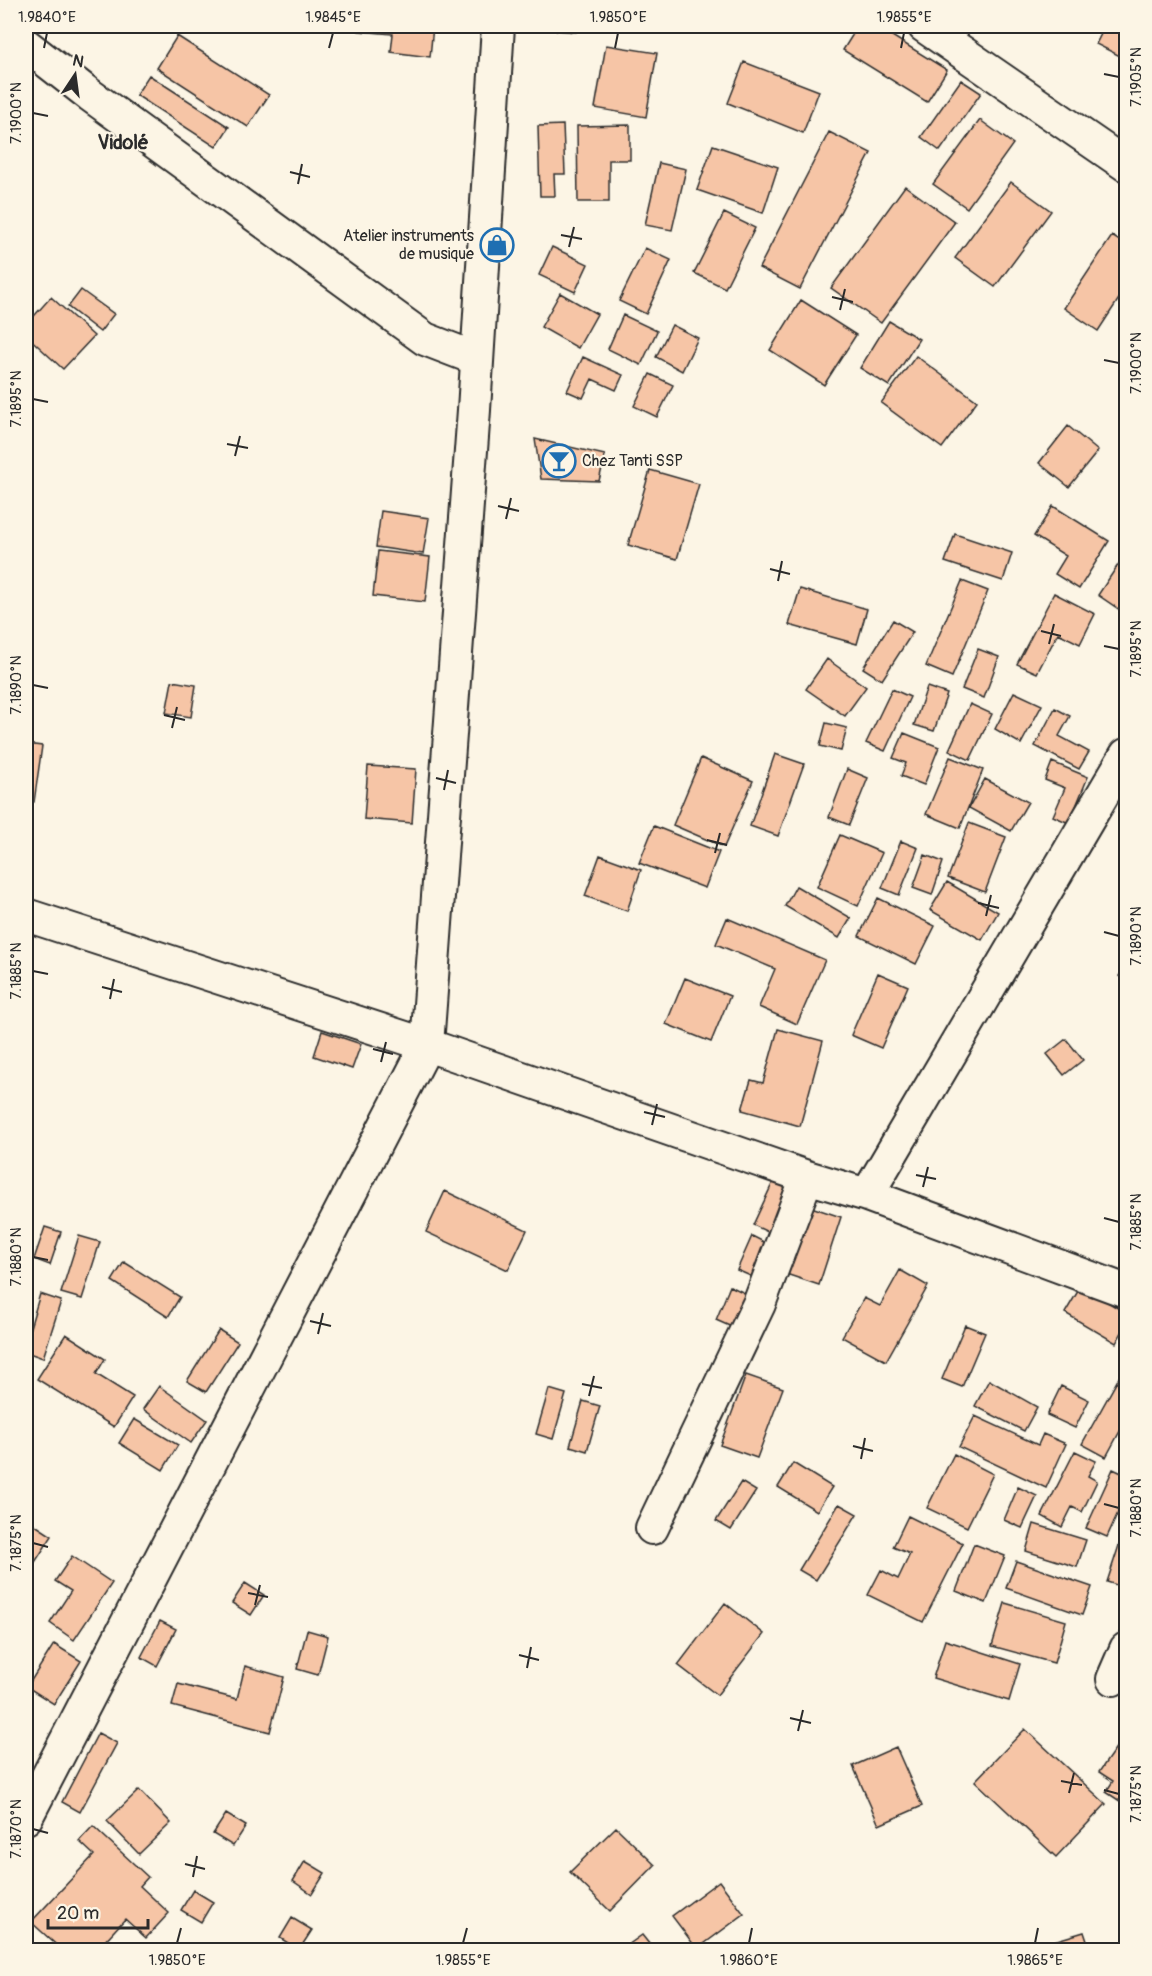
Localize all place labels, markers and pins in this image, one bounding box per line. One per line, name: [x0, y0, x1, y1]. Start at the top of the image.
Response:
place label: Atelier instruments de musique: [343, 226, 474, 264]
shop icon: Atelier instruments de musique: [479, 227, 515, 263]
bar icon: Chez Tanti SSP: [541, 443, 577, 479]
place label: Chez Tanti SSP: [582, 451, 683, 471]

